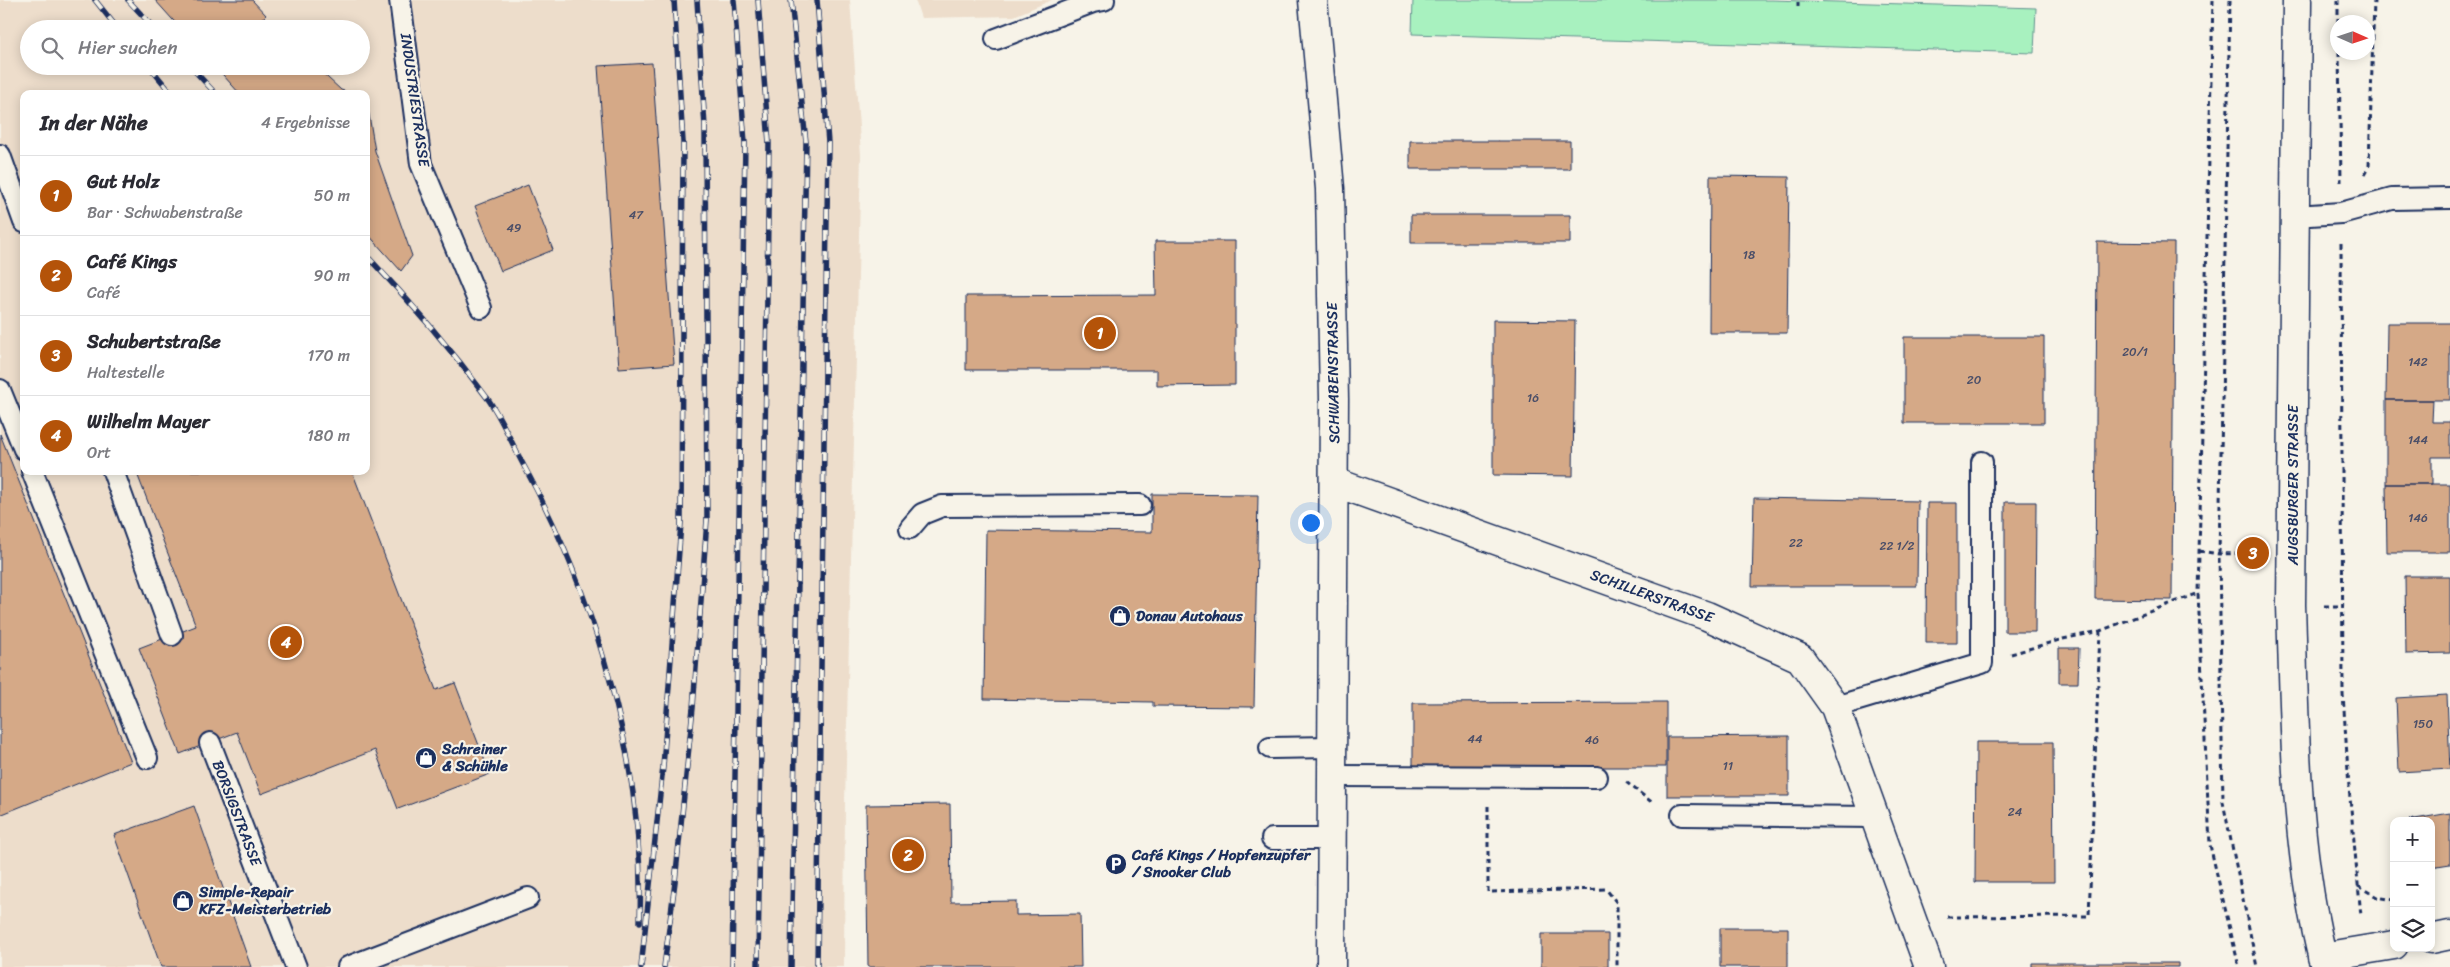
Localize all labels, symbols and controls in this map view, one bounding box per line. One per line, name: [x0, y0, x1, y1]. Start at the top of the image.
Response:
north arrow: [2330, 15, 2375, 60]
search box: [20, 20, 370, 75]
text: Hier suchen: [78, 31, 178, 64]
street label: INDUSTRIESTRASSE: [393, 31, 437, 170]
icon: search: [38, 34, 66, 62]
text: In der Nähe: [40, 104, 148, 142]
text: 4 Ergebnisse: [261, 108, 350, 137]
text: Gut Holz: [87, 165, 160, 198]
text: 1: [53, 181, 59, 210]
text: 50 m: [314, 181, 350, 210]
text: Bar · Schwabenstraße: [87, 198, 243, 227]
house number: 47: [629, 204, 644, 226]
house number: 49: [507, 217, 521, 239]
house number: 18: [1743, 244, 1755, 266]
text: Café Kings: [87, 245, 177, 278]
text: 2: [51, 261, 61, 290]
text: 90 m: [314, 261, 350, 290]
text: Café: [87, 278, 120, 307]
street label: SCHWABENSTRASSE: [1319, 300, 1347, 444]
pin: 1: [1084, 314, 1116, 352]
text: Schubertstraße: [87, 325, 221, 358]
text: 3: [52, 341, 60, 370]
text: 170 m: [307, 341, 350, 370]
house number: 20/1: [2122, 341, 2148, 363]
house number: 142: [2408, 351, 2428, 373]
text: Haltestelle: [87, 358, 165, 387]
house number: 20: [1967, 369, 1982, 391]
house number: 16: [1527, 387, 1539, 409]
street label: AUGSBURGER STRASSE: [2280, 403, 2306, 566]
text: Wilhelm Mayer: [87, 405, 209, 438]
text: 4: [51, 421, 61, 450]
text: 180 m: [307, 421, 350, 450]
house number: 144: [2408, 429, 2429, 451]
text: Ort: [87, 438, 111, 467]
house number: 146: [2408, 507, 2428, 529]
your location: [1298, 510, 1324, 536]
house number: 22: [1789, 532, 1803, 554]
pin: 3: [2237, 534, 2269, 572]
house number: 22 1/2: [1880, 535, 1915, 557]
street label: SCHILLERSTRASSE: [1587, 562, 1719, 631]
place label: Donau Autohaus: [1136, 603, 1244, 629]
shop icon: Donau Autohaus: [1108, 604, 1132, 628]
pin: 4: [270, 623, 302, 661]
house number: 150: [2413, 713, 2433, 735]
house number: 44: [1467, 728, 1483, 750]
house number: 46: [1585, 729, 1599, 751]
place label: Schreiner & Schühle: [441, 736, 508, 779]
shop icon: Schreiner & Schühle: [414, 746, 438, 770]
house number: 11: [1723, 755, 1733, 777]
street label: BORSIGSTRASSE: [205, 756, 270, 871]
house number: 24: [2008, 801, 2023, 823]
map controls: [2390, 817, 2435, 952]
button: +: [2390, 817, 2435, 862]
pin: 2: [892, 836, 924, 874]
place label: Café Kings / Hopfenzupfer / Snooker Club: [1131, 842, 1312, 885]
parking icon: Café Kings / Hopfenzupfer / Snooker Club: [1104, 852, 1128, 876]
button: −: [2390, 862, 2435, 907]
place label: Simple-Repair KFZ-Meisterbetrieb: [198, 879, 332, 922]
shop icon: Simple-Repair KFZ-Meisterbetrieb: [171, 889, 195, 913]
button: layers: [2390, 907, 2435, 952]

